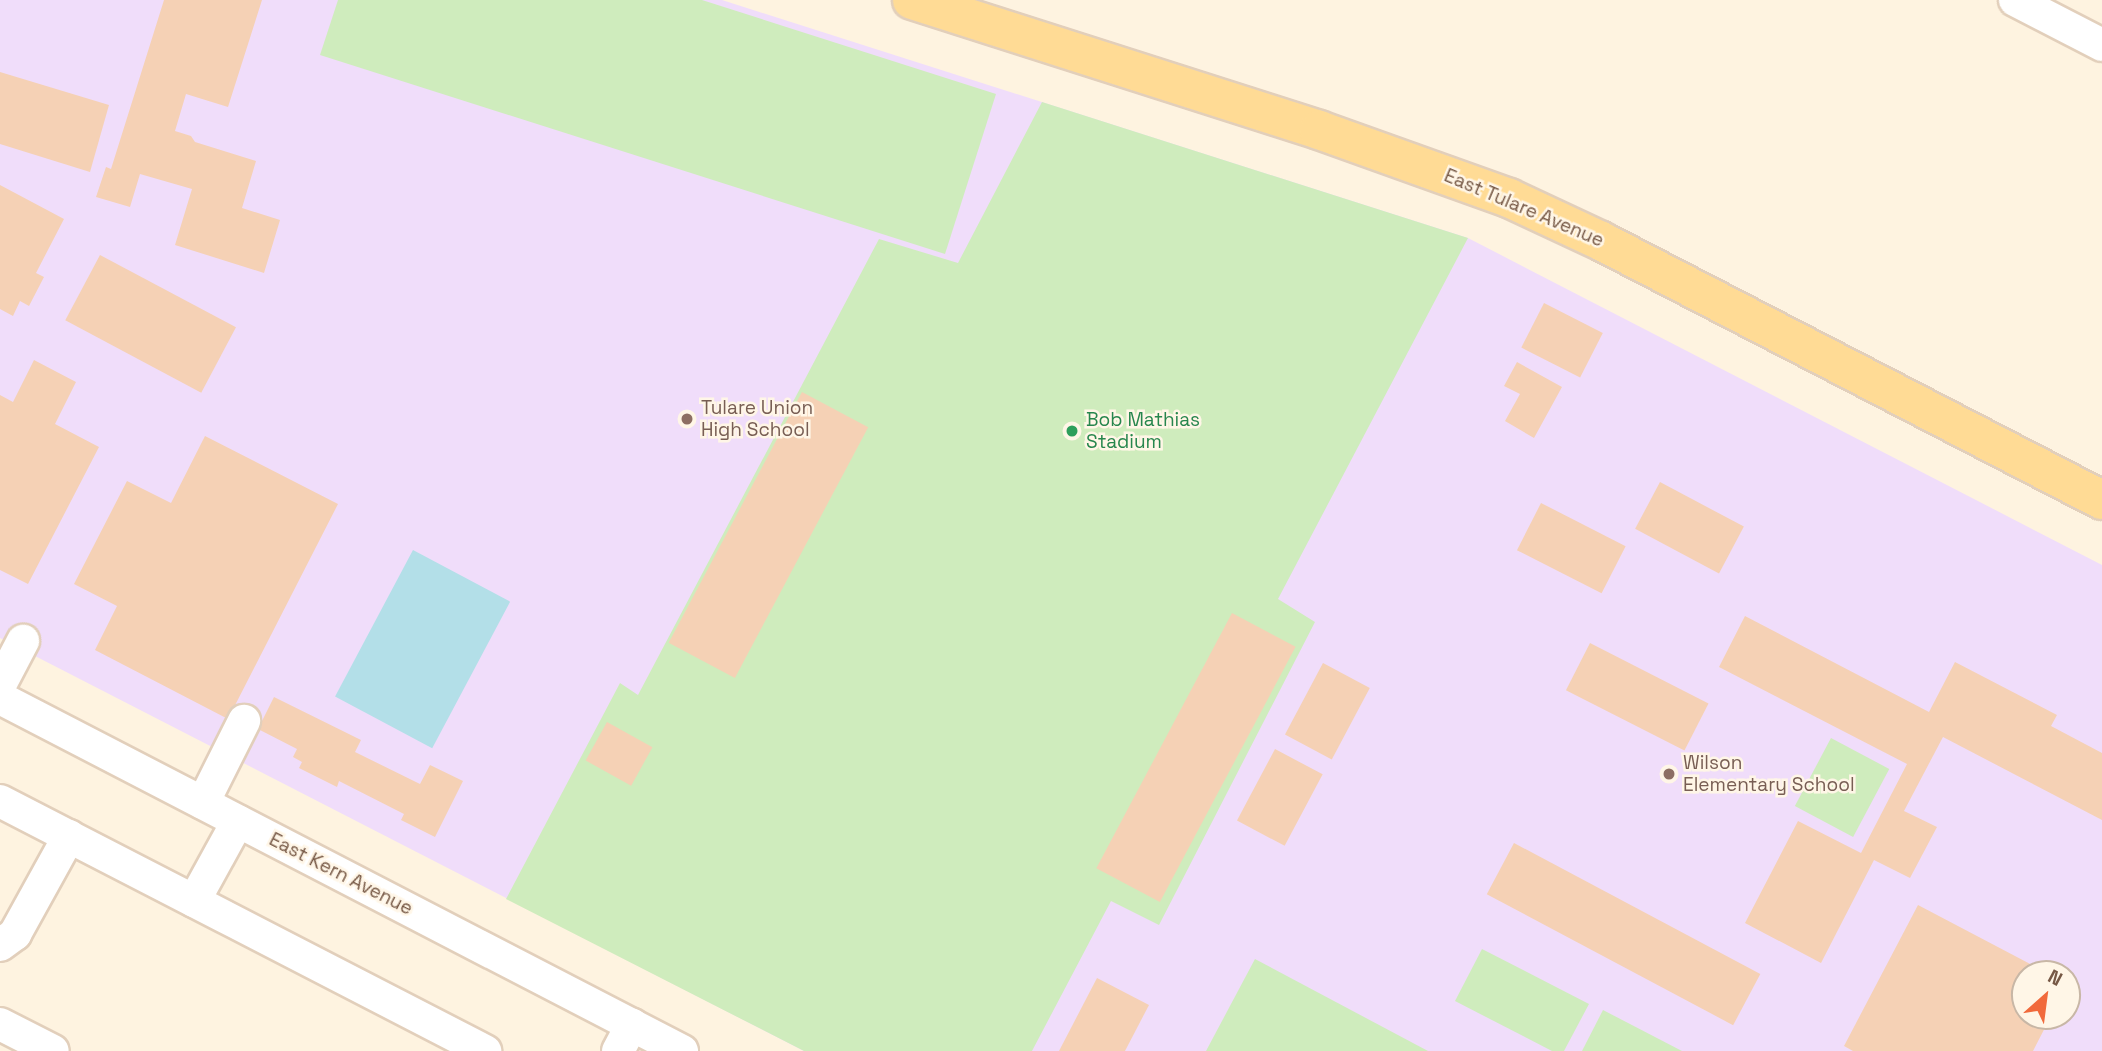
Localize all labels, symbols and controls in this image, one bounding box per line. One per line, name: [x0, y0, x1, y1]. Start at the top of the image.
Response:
street label: East Tulare Avenue: [1440, 164, 1608, 252]
place label: Tulare Union High School: [701, 397, 813, 441]
place label: Bob Mathias Stadium: [1086, 409, 1200, 453]
marker: Tulare Union High School: [679, 411, 695, 427]
marker: Bob Mathias Stadium: [1064, 423, 1080, 439]
place label: Wilson Elementary School: [1683, 752, 1855, 796]
marker: Wilson Elementary School: [1661, 766, 1677, 782]
street label: East Kern Avenue: [265, 828, 417, 920]
north arrow: [2011, 960, 2081, 1030]
text: N: [2044, 964, 2067, 992]

